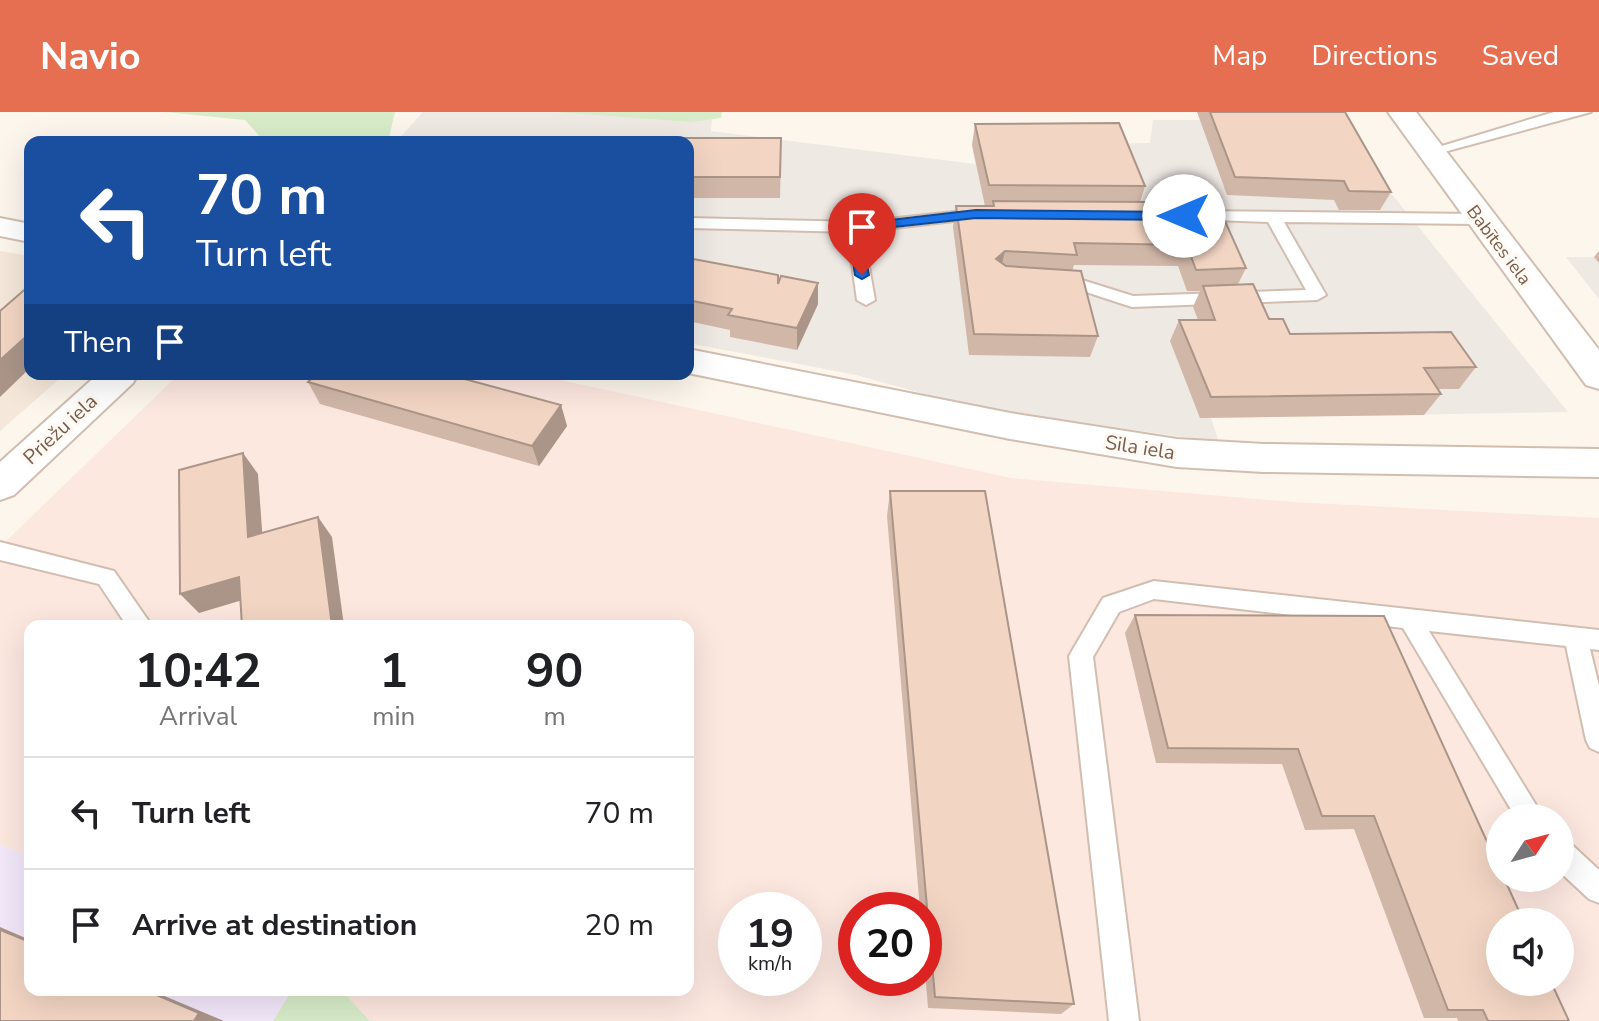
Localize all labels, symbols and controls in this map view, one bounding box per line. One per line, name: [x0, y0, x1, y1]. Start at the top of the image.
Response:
text: Navio: [40, 31, 141, 82]
text: Map: [1212, 37, 1267, 75]
text: Directions: [1311, 37, 1438, 75]
text: Saved: [1482, 37, 1559, 75]
text: 70 m: [196, 157, 327, 234]
icon: left: [64, 168, 168, 272]
position arrow: [1142, 174, 1226, 258]
pin: [828, 193, 896, 275]
street label: Babītes iela: [1461, 200, 1537, 290]
icon: arrive: [840, 205, 884, 249]
text: Turn left: [196, 230, 331, 279]
icon: arrive: [148, 320, 192, 364]
text: Then: [64, 322, 132, 363]
street label: Priežu iela: [17, 388, 103, 471]
street label: Sila iela: [1103, 429, 1177, 466]
text: 10:42: [135, 638, 262, 704]
text: 1: [379, 638, 408, 704]
text: 90: [526, 638, 583, 704]
text: Arrival: [159, 699, 237, 734]
text: min: [372, 699, 415, 734]
text: m: [543, 699, 566, 734]
icon: left: [64, 791, 108, 835]
text: Turn left: [132, 793, 250, 834]
text: 70 m: [585, 793, 654, 834]
north arrow: [1486, 804, 1574, 892]
map controls: [1486, 804, 1574, 996]
speed limit sign: 20: [838, 892, 942, 996]
icon: arrive: [64, 903, 108, 947]
text: Arrive at destination: [132, 905, 417, 946]
text: 20 m: [585, 905, 654, 946]
text: 19: [746, 907, 794, 961]
button: sound: [1486, 908, 1574, 996]
text: km/h: [748, 950, 792, 977]

